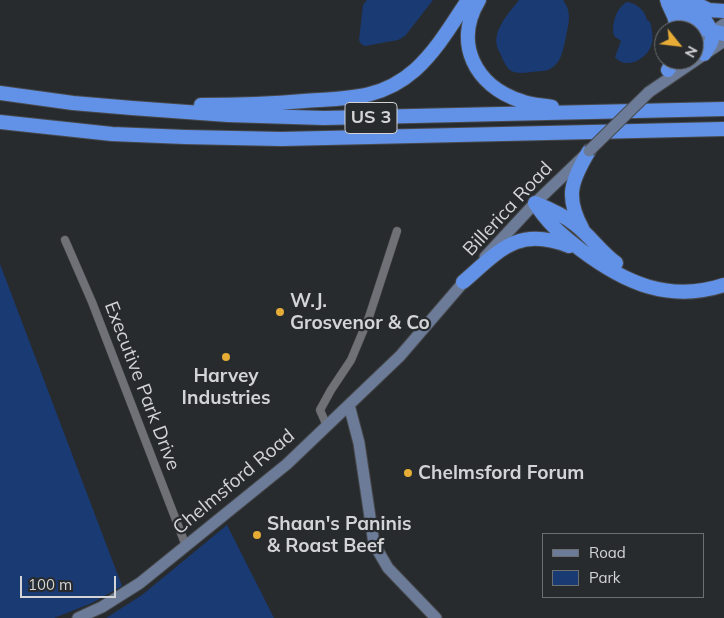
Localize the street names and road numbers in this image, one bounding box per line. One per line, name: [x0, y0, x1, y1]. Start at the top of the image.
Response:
road number: US 3: [345, 102, 397, 134]
street label: Billerica Road: [459, 157, 557, 261]
street label: Executive Park Drive: [99, 298, 185, 474]
street label: Chelmsford Road: [169, 424, 299, 540]

